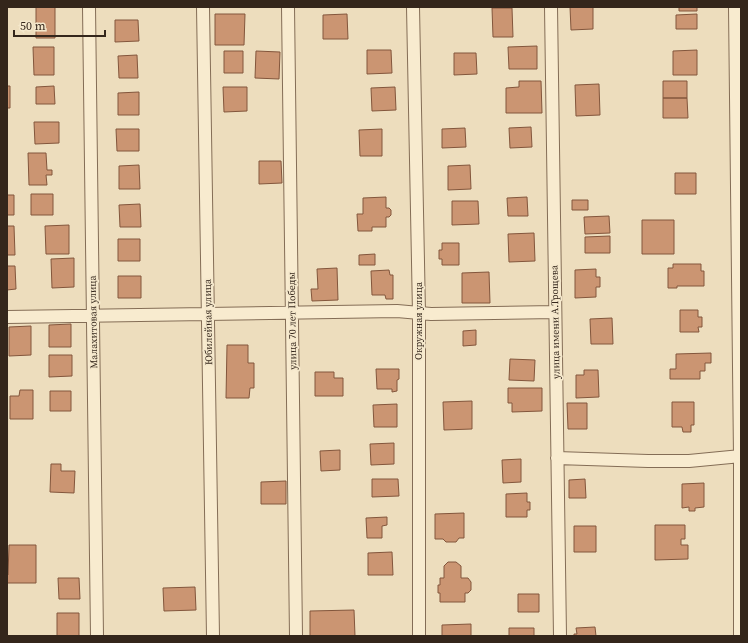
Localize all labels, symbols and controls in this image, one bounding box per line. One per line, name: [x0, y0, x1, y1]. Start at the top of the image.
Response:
scale bar: [14, 12, 105, 38]
text: 50 m: [20, 18, 46, 34]
street label: улица имени А.Трощева: [547, 264, 562, 379]
street label: улица 70 лет Победы: [285, 272, 299, 370]
street label: Малахитовая улица: [86, 274, 100, 369]
street label: Юбилейная улица: [201, 278, 215, 365]
street label: Окружная улица: [412, 281, 425, 360]

